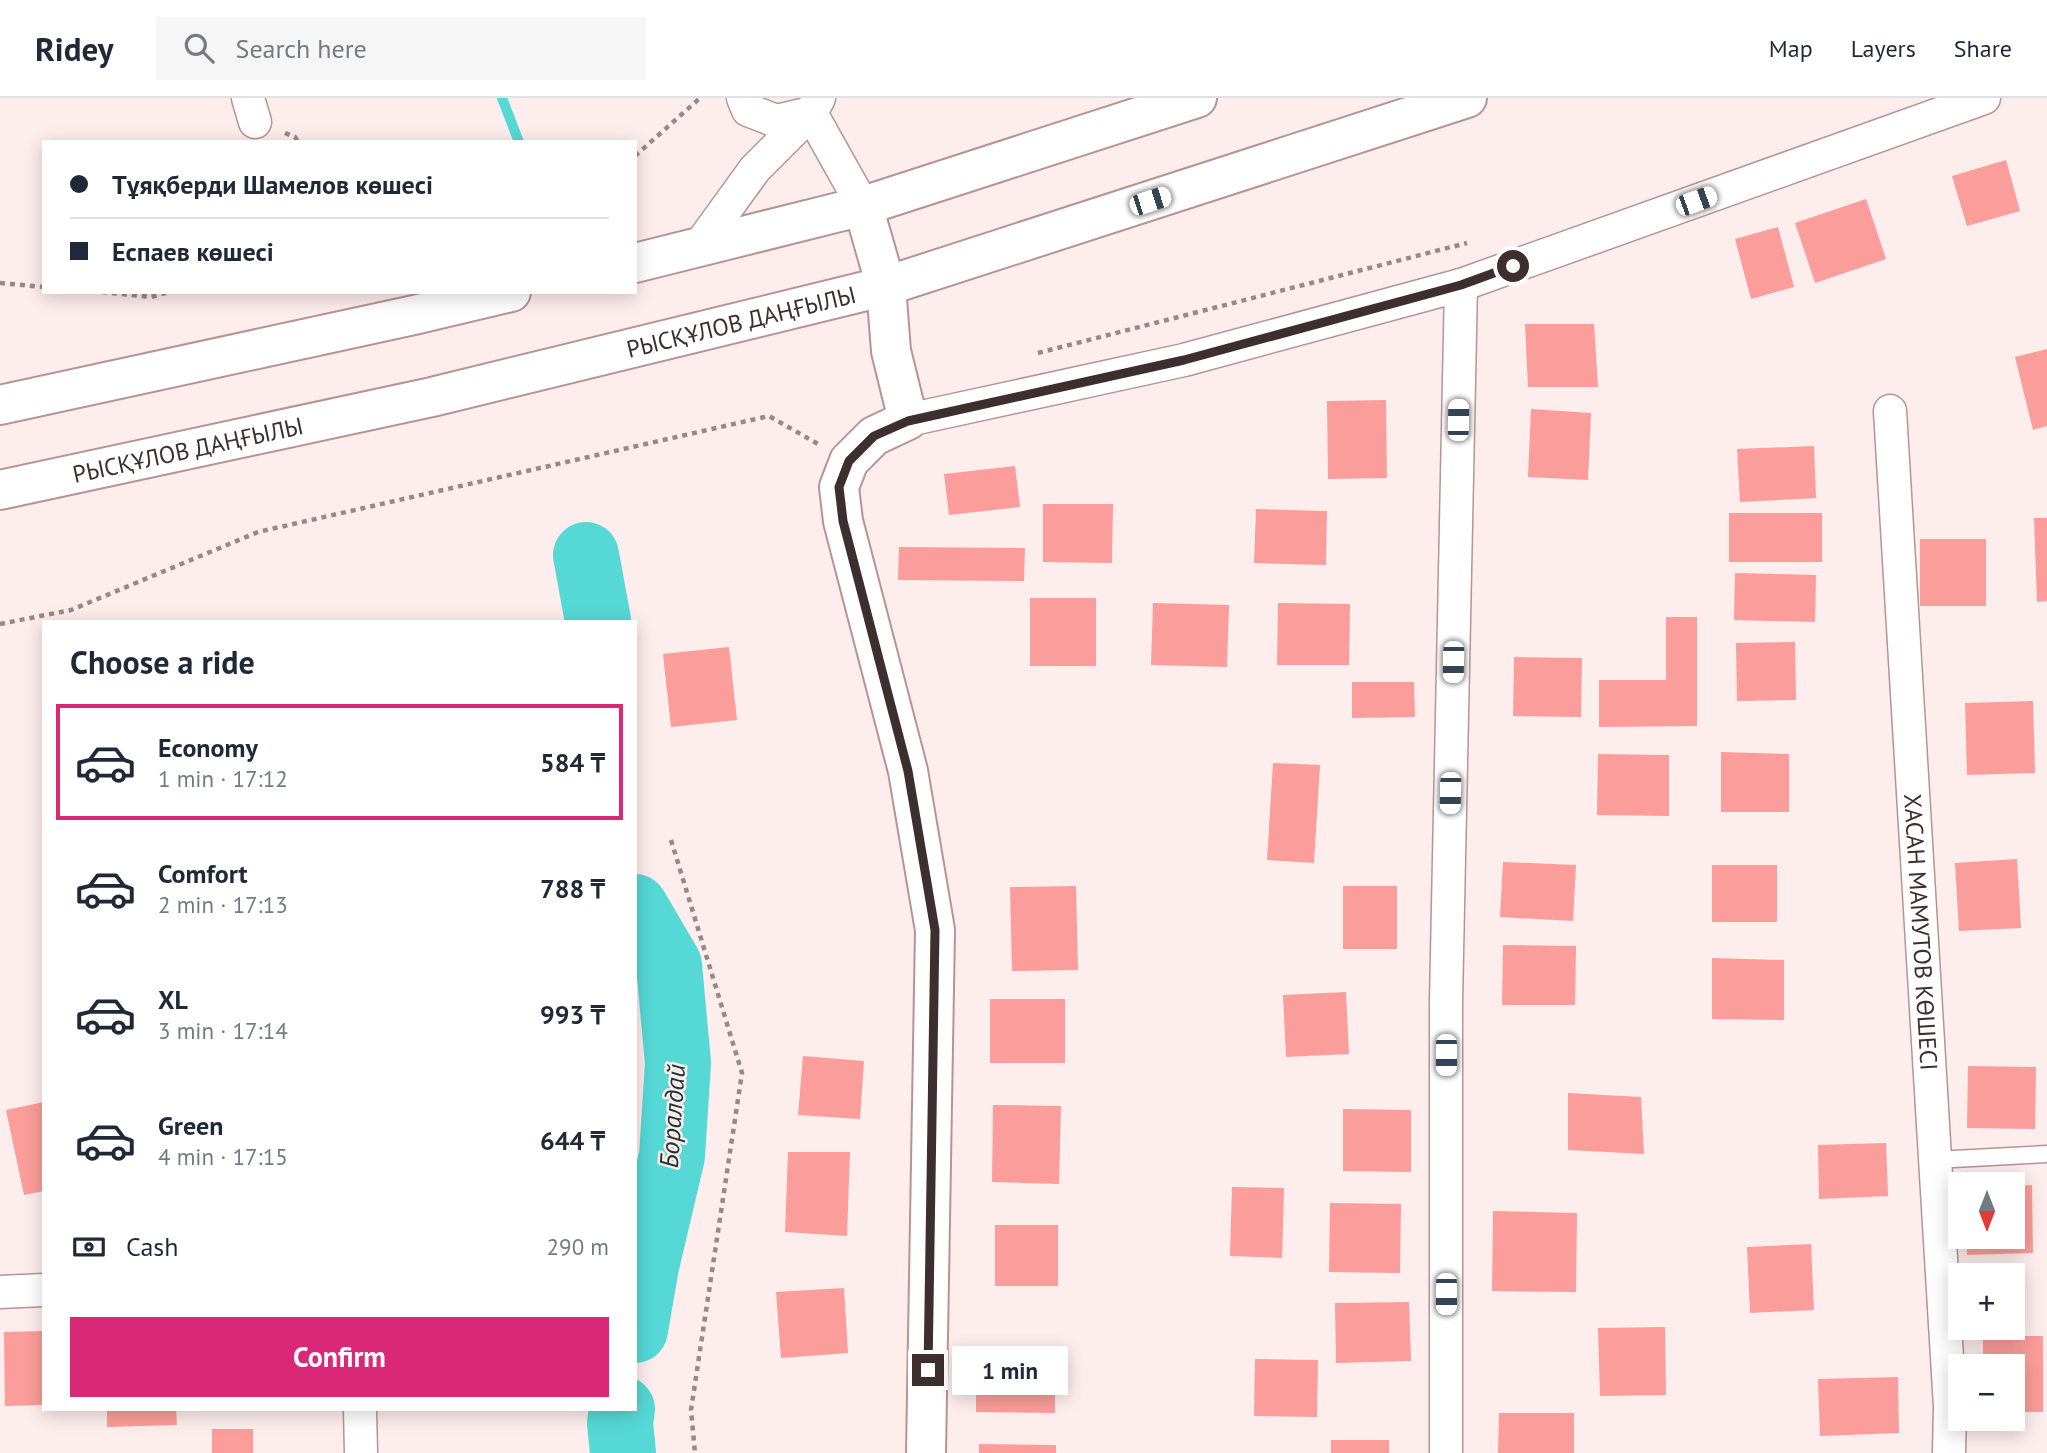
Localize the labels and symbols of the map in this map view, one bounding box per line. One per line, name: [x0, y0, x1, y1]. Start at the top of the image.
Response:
car: [1673, 184, 1720, 218]
car: [1127, 185, 1174, 217]
route start: [1497, 250, 1529, 282]
street label: РЫСҚҰЛОВ ДАҢҒЫЛЫ: [623, 279, 859, 364]
car: [1448, 399, 1469, 441]
street label: РЫСҚҰЛОВ ДАҢҒЫЛЫ: [70, 410, 306, 489]
car: [1443, 641, 1464, 683]
car: [1440, 772, 1461, 814]
street label: ХАСАН МАМУТОВ КӨШЕСІ: [1898, 793, 1945, 1071]
car: [1436, 1034, 1457, 1076]
water label: Боралдай: [652, 1063, 692, 1169]
north arrow: [1948, 1172, 2025, 1250]
car: [1436, 1273, 1457, 1315]
callout: 1 min: [953, 1346, 1068, 1394]
route end: [912, 1354, 944, 1386]

